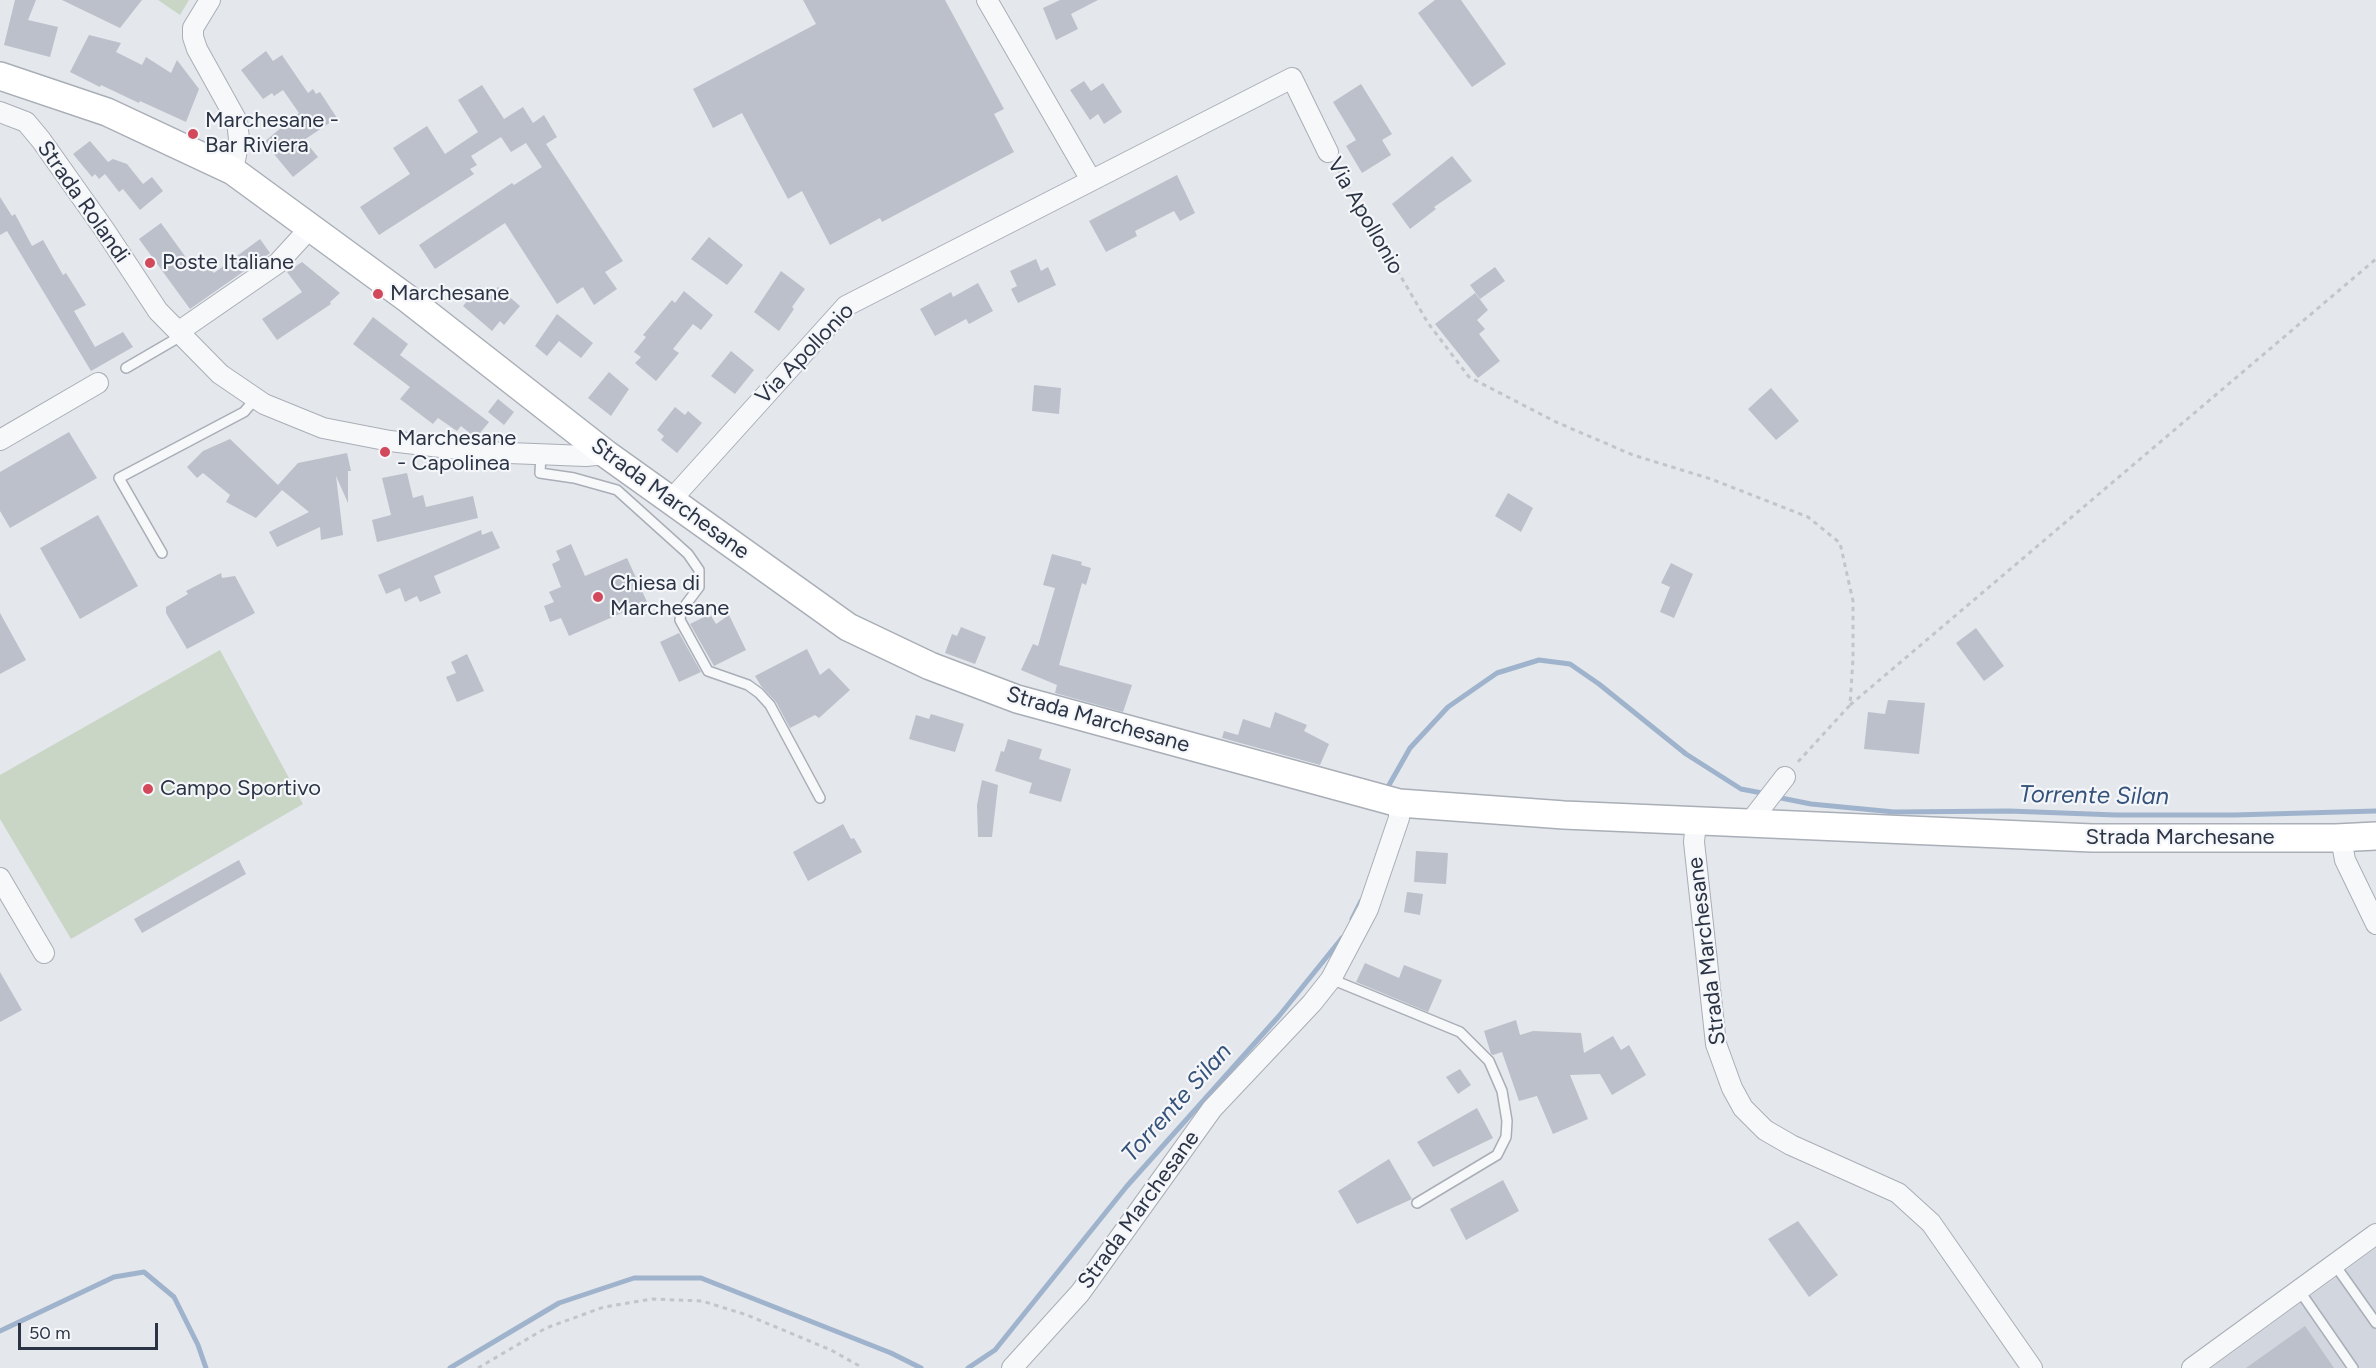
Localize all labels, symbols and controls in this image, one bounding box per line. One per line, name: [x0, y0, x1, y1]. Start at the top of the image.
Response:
place label: Marchesane - Bar Riviera: [205, 108, 339, 160]
marker: Marchesane - Bar Riviera: [186, 127, 200, 141]
street label: Strada Rolandi: [31, 136, 135, 268]
street label: Via Apollonio: [1321, 153, 1409, 279]
place label: Poste Italiane: [162, 250, 294, 276]
marker: Poste Italiane: [143, 256, 157, 270]
place label: Marchesane: [390, 281, 509, 307]
marker: Marchesane: [371, 287, 385, 301]
street label: Via Apollonio: [750, 298, 860, 410]
place label: Marchesane - Capolinea: [397, 426, 516, 478]
street label: Strada Marchesane: [586, 433, 754, 565]
marker: Marchesane - Capolinea: [378, 445, 392, 459]
place label: Chiesa di Marchesane: [610, 571, 729, 622]
marker: Chiesa di Marchesane: [591, 590, 605, 604]
street label: Strada Marchesane: [1003, 681, 1193, 759]
place label: Campo Sportivo: [160, 776, 321, 802]
water label: Torrente Silan: [2019, 780, 2169, 812]
marker: Campo Sportivo: [141, 782, 155, 796]
street label: Strada Marchesane: [2085, 825, 2275, 851]
street label: Strada Marchesane: [1682, 855, 1732, 1047]
water label: Torrente Silan: [1116, 1038, 1238, 1168]
street label: Strada Marchesane: [1073, 1126, 1205, 1294]
scale bar: [21, 1311, 160, 1349]
text: 50 m: [29, 1322, 71, 1344]

